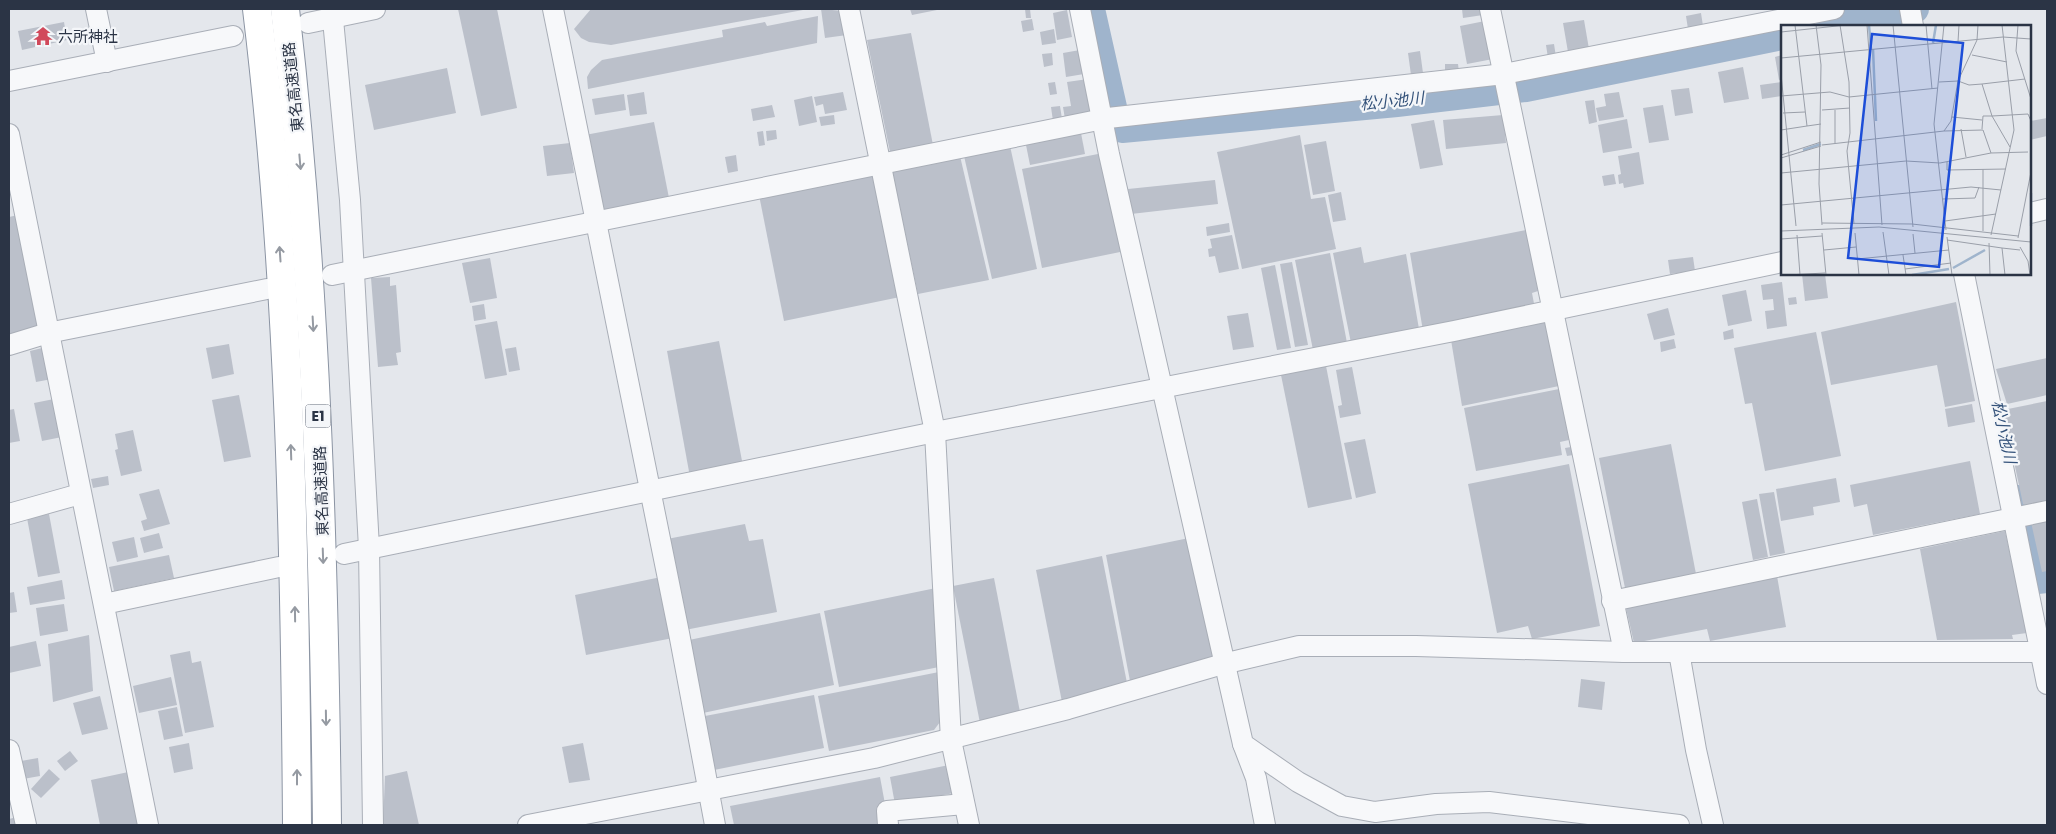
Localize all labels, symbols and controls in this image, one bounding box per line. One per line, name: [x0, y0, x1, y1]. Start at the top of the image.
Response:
temple icon: 六所神社: [32, 25, 54, 47]
inset map: [1781, 25, 2031, 275]
place label: 六所神社: [58, 26, 118, 47]
street label: 東名高速道路: [278, 41, 308, 133]
water label: 松小池川: [1359, 86, 1427, 116]
one-way arrow: [296, 153, 305, 169]
one-way arrow: [276, 247, 285, 263]
one-way arrow: [308, 315, 317, 331]
water label: 松小池川: [1986, 398, 2022, 468]
road number: E1: [306, 404, 330, 428]
one-way arrow: [286, 444, 295, 460]
street label: 東名高速道路: [309, 446, 333, 536]
one-way arrow: [318, 548, 328, 564]
one-way arrow: [290, 606, 300, 622]
one-way arrow: [321, 710, 331, 726]
one-way arrow: [292, 769, 301, 785]

